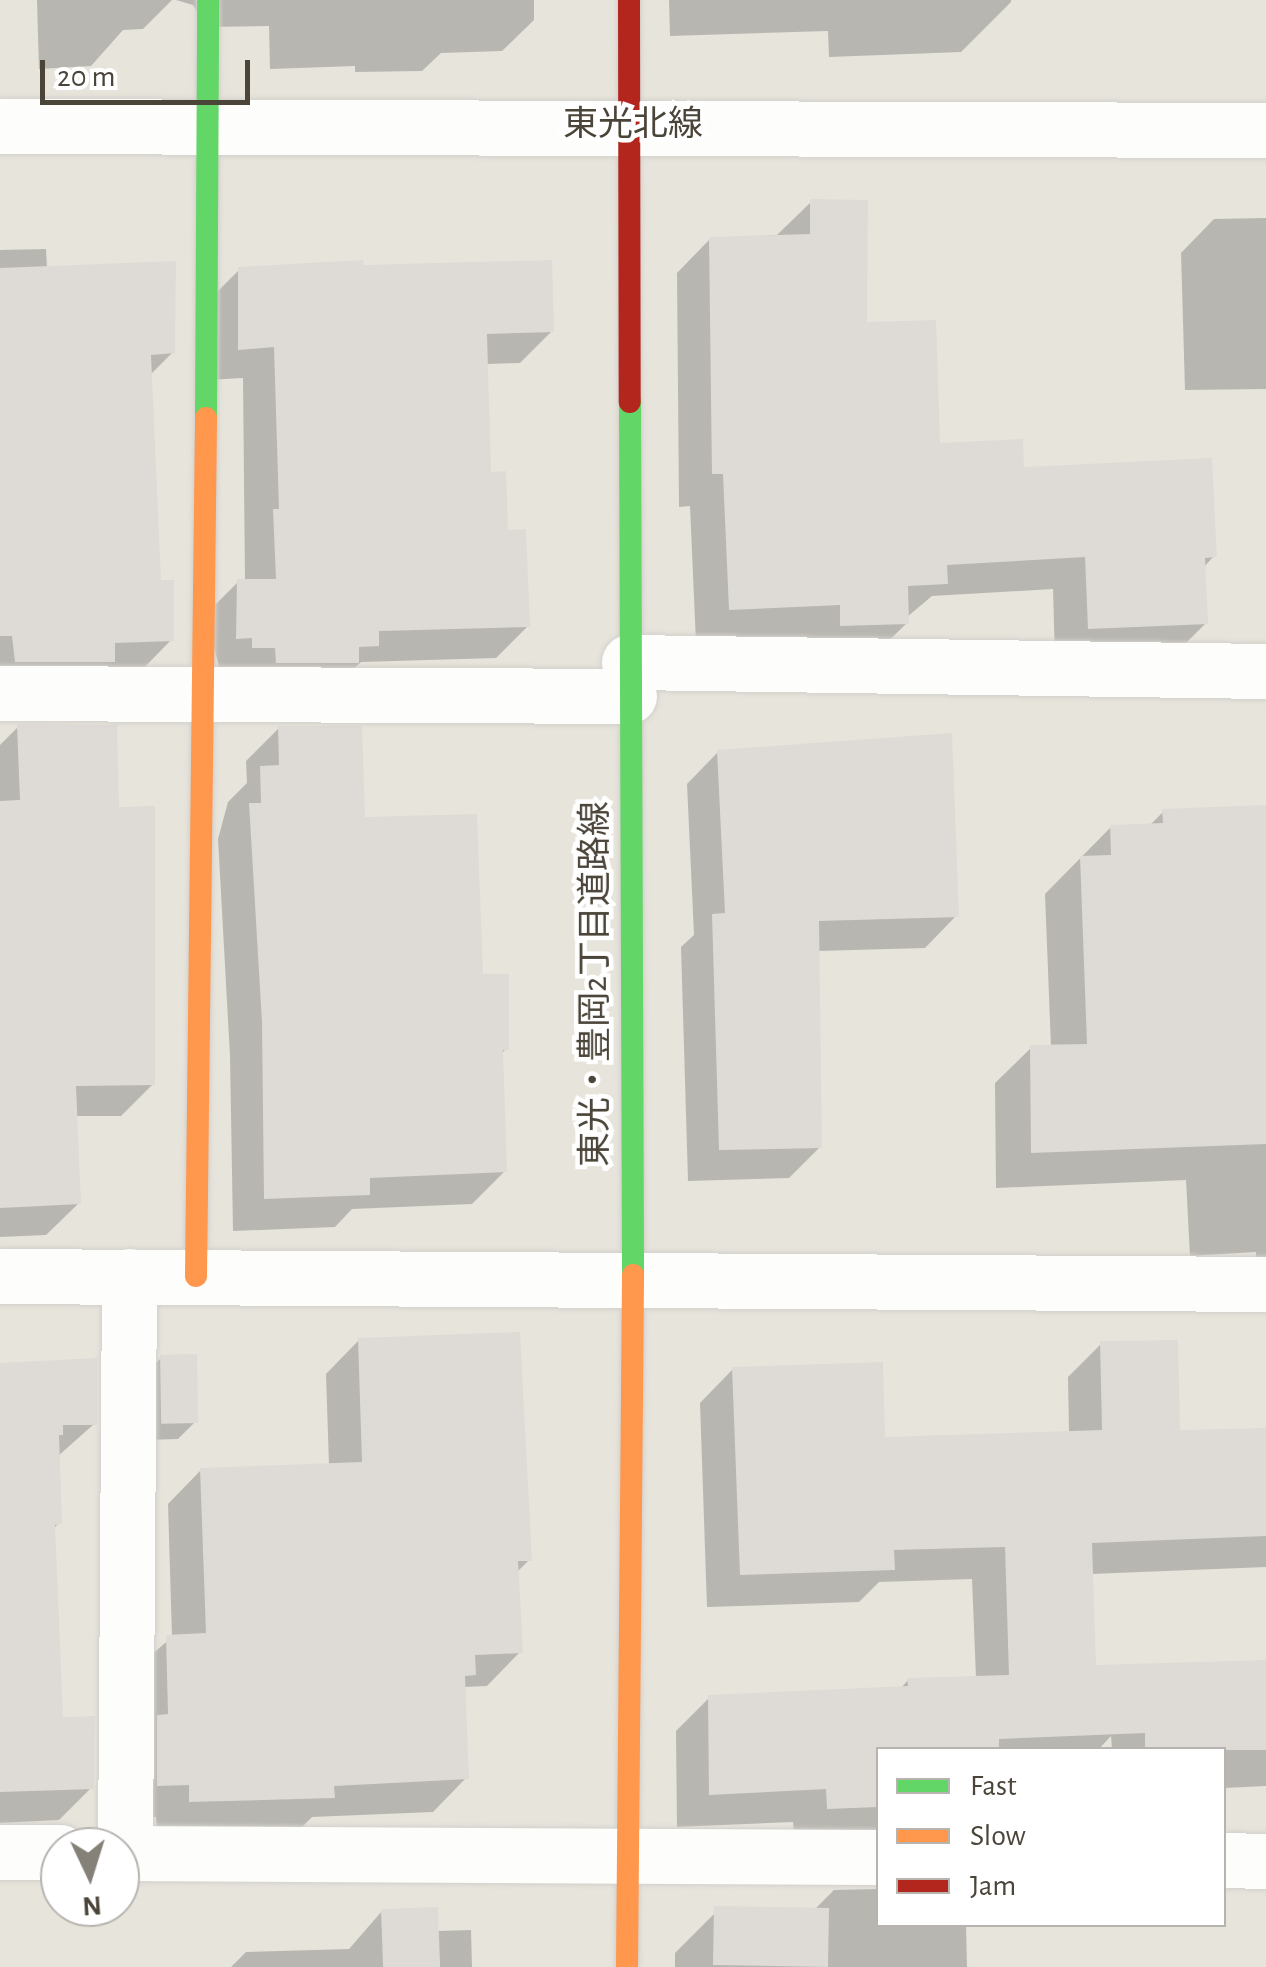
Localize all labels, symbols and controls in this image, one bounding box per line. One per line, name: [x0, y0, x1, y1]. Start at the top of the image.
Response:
scale bar: [45, 40, 255, 102]
text: 20 m: [57, 62, 115, 92]
street label: 東光北線: [563, 104, 703, 146]
street label: 東光・豊岡2丁目道路線: [575, 801, 617, 1167]
legend: [876, 1747, 1226, 1927]
text: Fast: [970, 1771, 1017, 1801]
text: Slow: [970, 1821, 1026, 1851]
north arrow: [40, 1827, 140, 1927]
text: Jam: [970, 1871, 1016, 1901]
text: N: [81, 1890, 103, 1920]

